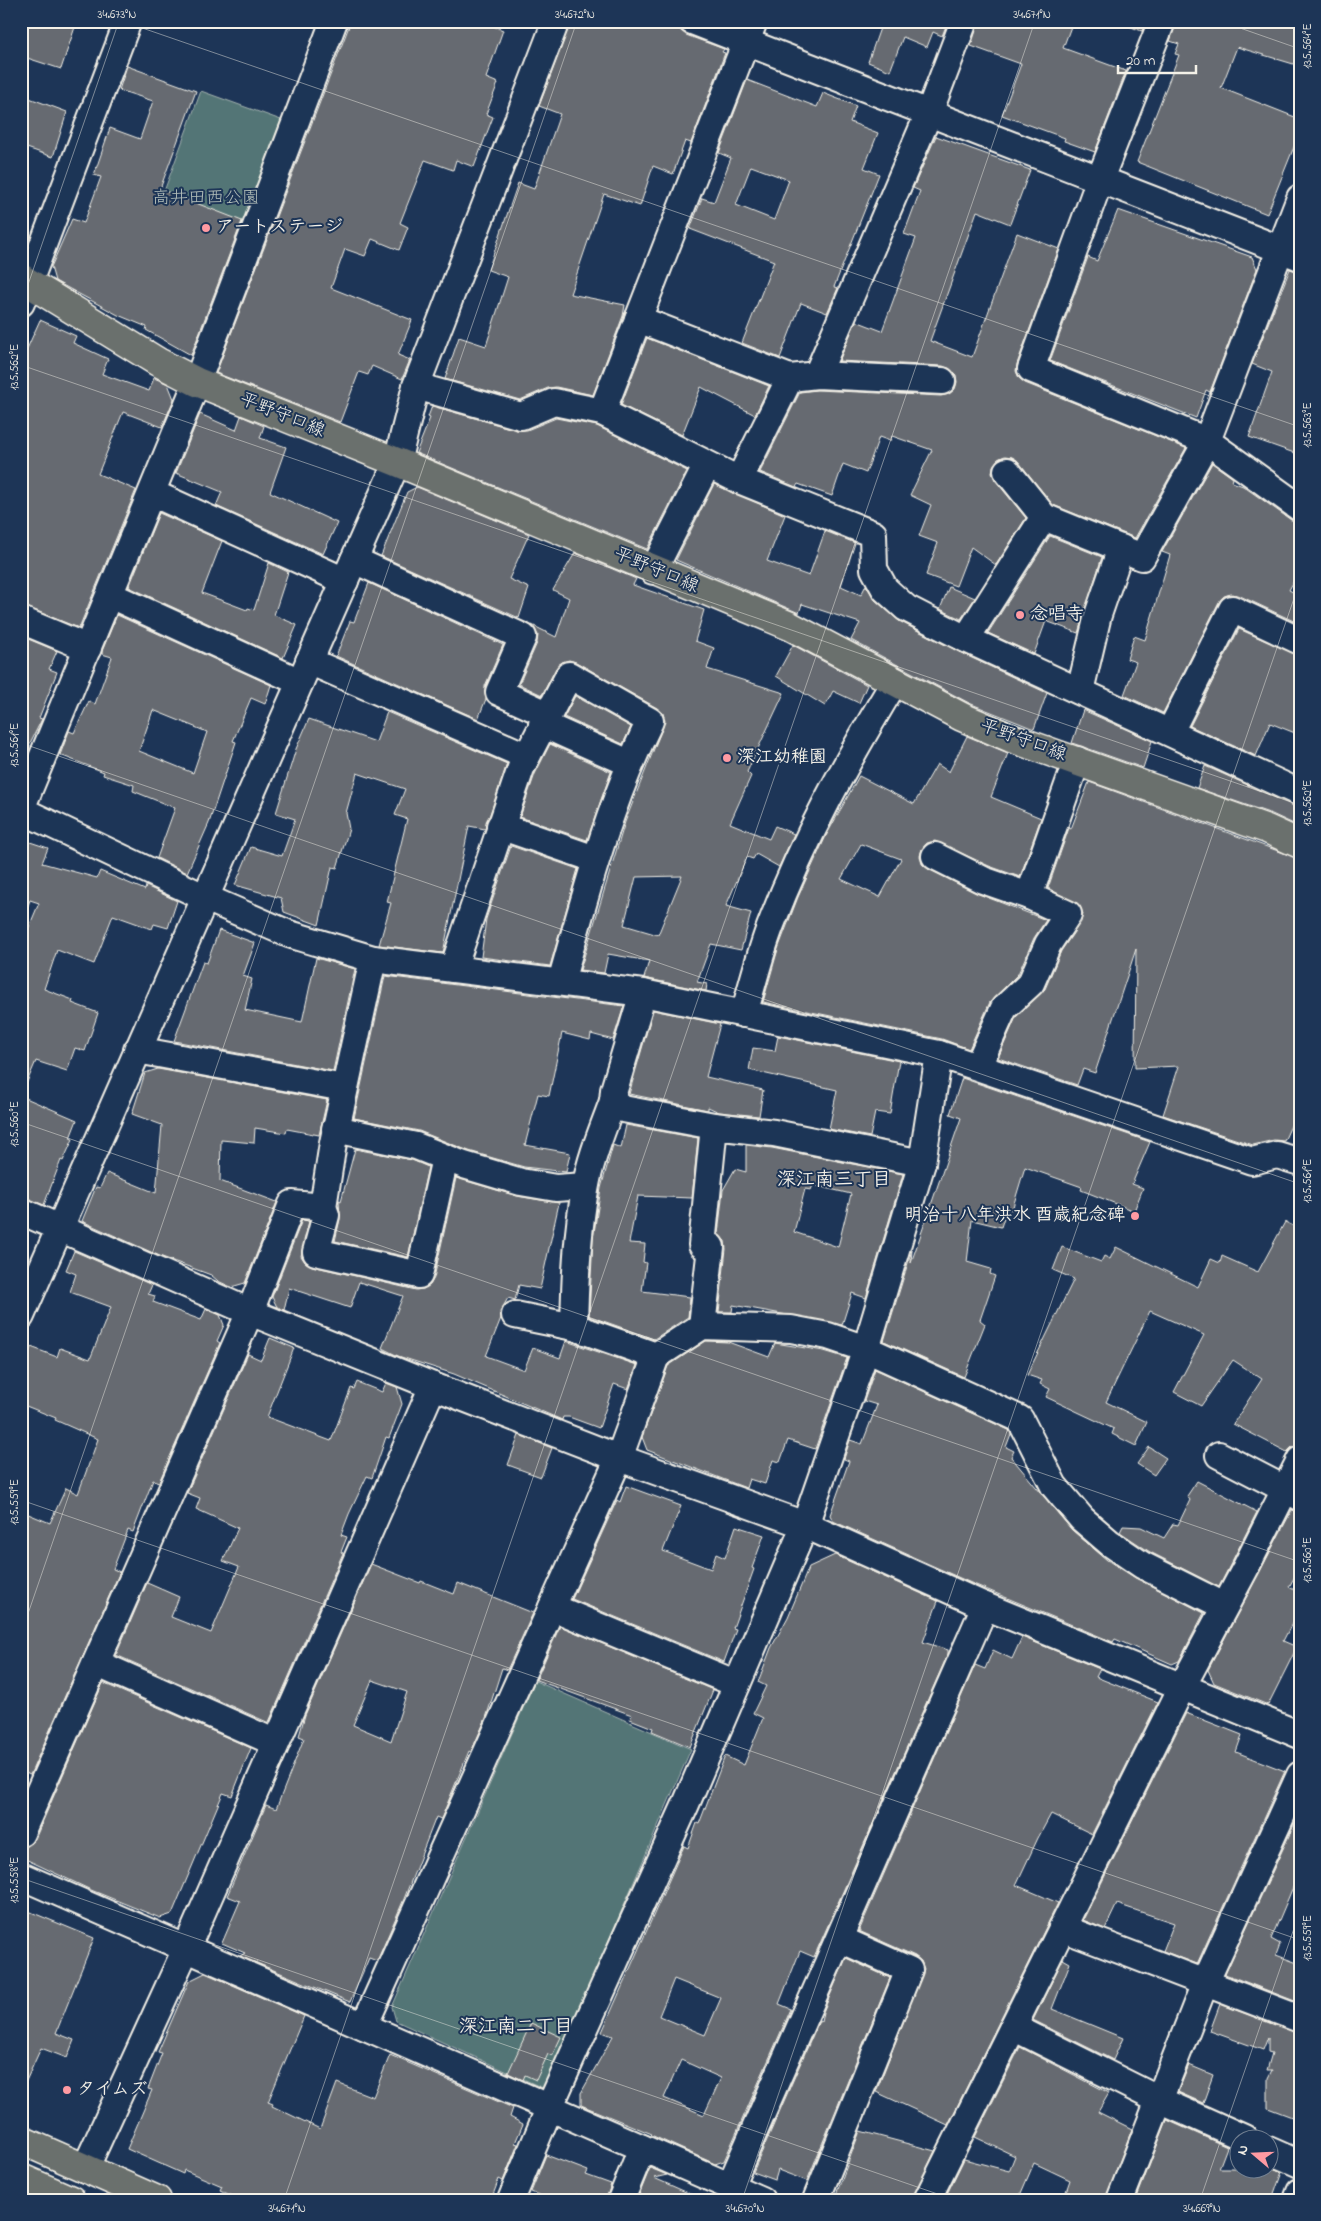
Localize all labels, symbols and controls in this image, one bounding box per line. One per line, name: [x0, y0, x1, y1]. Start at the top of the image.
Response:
text: 34.673°N: [98, 6, 136, 24]
text: 34.672°N: [555, 6, 595, 24]
text: 34.671°N: [1013, 6, 1051, 24]
text: 135.564°E: [1299, 23, 1317, 69]
scale bar: [1118, 42, 1196, 74]
text: 20 m: [1126, 50, 1156, 72]
park label: 高井田西公園: [152, 186, 260, 212]
place label: アートステージ: [216, 215, 343, 241]
marker: アートステージ: [200, 222, 212, 234]
text: 135.562°E: [6, 344, 24, 390]
street label: 平野守口線: [235, 387, 329, 445]
text: 135.563°E: [1299, 402, 1317, 448]
street label: 平野守口線: [609, 541, 703, 601]
place label: 念唱寺: [1030, 602, 1084, 628]
marker: 念唱寺: [1014, 609, 1026, 621]
street label: 平野守口線: [976, 713, 1070, 769]
text: 135.561°E: [6, 723, 24, 767]
place label: 深江幼稚園: [737, 745, 827, 771]
marker: 深江幼稚園: [721, 752, 733, 764]
text: 135.562°E: [1299, 780, 1317, 826]
text: 135.560°E: [6, 1101, 24, 1147]
text: 135.561°E: [1299, 1159, 1317, 1203]
district label: 深江南三丁目: [777, 1167, 891, 1194]
place label: 明治十八年洪水 酉歳紀念碑: [905, 1203, 1125, 1229]
marker: 明治十八年洪水 酉歳紀念碑: [1129, 1210, 1141, 1222]
text: 135.559°E: [6, 1479, 24, 1525]
text: 135.560°E: [1299, 1537, 1317, 1583]
text: 135.558°E: [6, 1857, 24, 1903]
text: 135.559°E: [1299, 1915, 1317, 1961]
district label: 深江南二丁目: [459, 2014, 573, 2041]
place label: タイムズ: [77, 2077, 148, 2103]
marker: タイムズ: [61, 2084, 73, 2096]
north arrow: [1228, 2128, 1278, 2178]
text: N: [1232, 2142, 1255, 2158]
text: 34.671°N: [268, 2200, 306, 2218]
text: 34.670°N: [725, 2200, 765, 2218]
text: 34.669°N: [1183, 2200, 1221, 2218]

